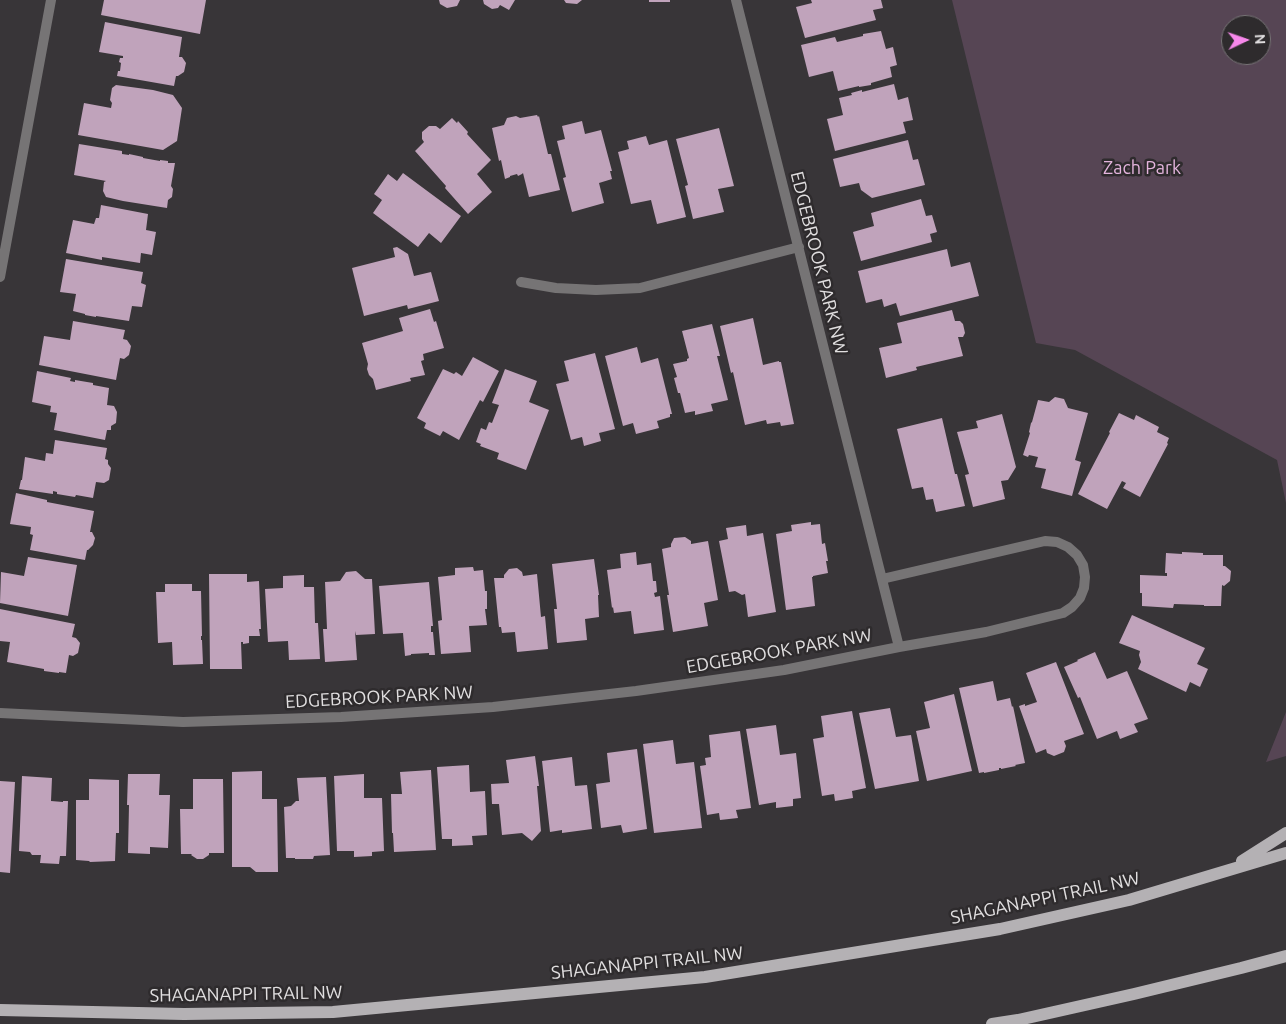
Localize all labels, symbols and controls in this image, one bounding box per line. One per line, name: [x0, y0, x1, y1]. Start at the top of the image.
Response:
north arrow: [1221, 15, 1271, 65]
text: N: [1252, 34, 1268, 45]
park label: Zach Park: [1103, 157, 1181, 179]
street label: EDGEBROOK PARK NW: [786, 169, 852, 357]
street label: EDGEBROOK PARK NW: [685, 624, 873, 678]
street label: EDGEBROOK PARK NW: [285, 681, 473, 713]
street label: SHAGANAPPI TRAIL NW: [948, 867, 1142, 929]
street label: SHAGANAPPI TRAIL NW: [550, 942, 744, 984]
street label: SHAGANAPPI TRAIL NW: [149, 982, 343, 1006]

